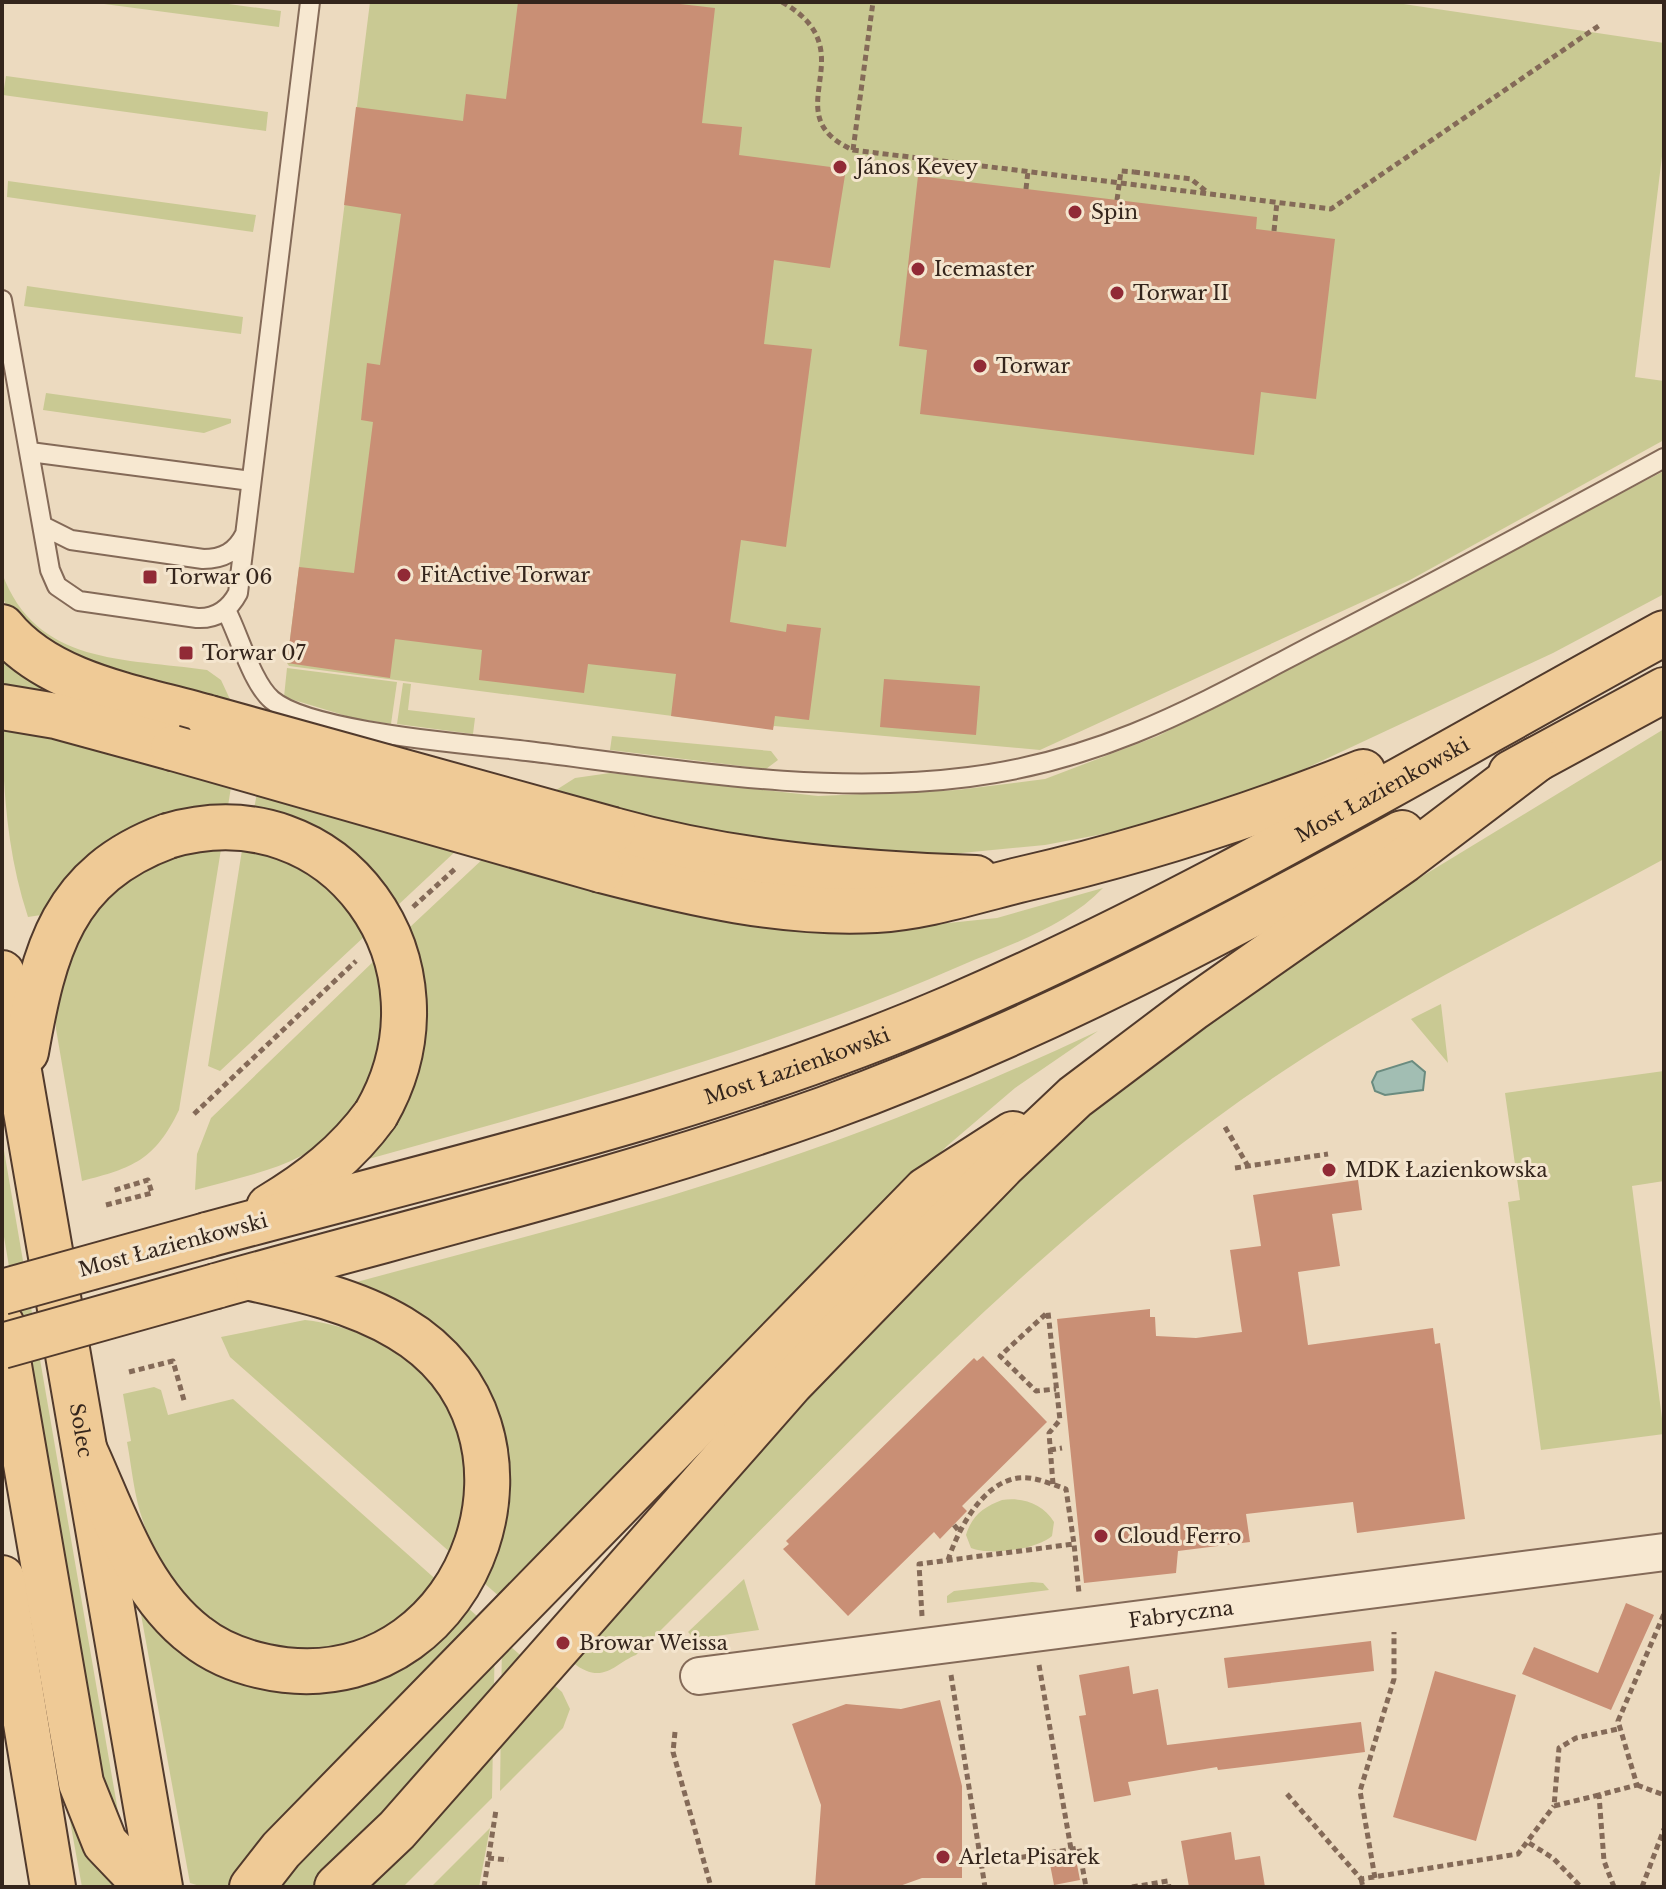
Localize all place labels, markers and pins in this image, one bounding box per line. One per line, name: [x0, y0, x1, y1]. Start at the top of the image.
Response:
place label: János Kevey: [853, 155, 978, 179]
marker: János Kevey: [831, 158, 849, 176]
place label: Spin: [1091, 200, 1138, 224]
marker: Spin: [1066, 203, 1084, 221]
place label: Icemaster: [934, 257, 1035, 281]
marker: Icemaster: [909, 260, 927, 278]
place label: Torwar II: [1133, 281, 1229, 305]
marker: Torwar II: [1108, 284, 1126, 302]
place label: Torwar: [996, 354, 1070, 378]
marker: Torwar: [971, 357, 989, 375]
place label: FitActive Torwar: [420, 563, 591, 587]
place label: Torwar 06: [166, 565, 272, 589]
marker: FitActive Torwar: [395, 566, 413, 584]
marker: Torwar 06: [141, 568, 159, 586]
place label: Torwar 07: [202, 641, 306, 665]
marker: Torwar 07: [177, 644, 195, 662]
place label: MDK Łazienkowska: [1345, 1158, 1548, 1182]
marker: MDK Łazienkowska: [1320, 1161, 1338, 1179]
place label: Cloud Ferro: [1117, 1524, 1241, 1548]
marker: Cloud Ferro: [1092, 1527, 1110, 1545]
place label: Browar Weissa: [579, 1631, 729, 1655]
marker: Browar Weissa: [554, 1634, 572, 1652]
place label: Arleta Pisarek: [958, 1845, 1101, 1869]
marker: Arleta Pisarek: [934, 1848, 952, 1866]

